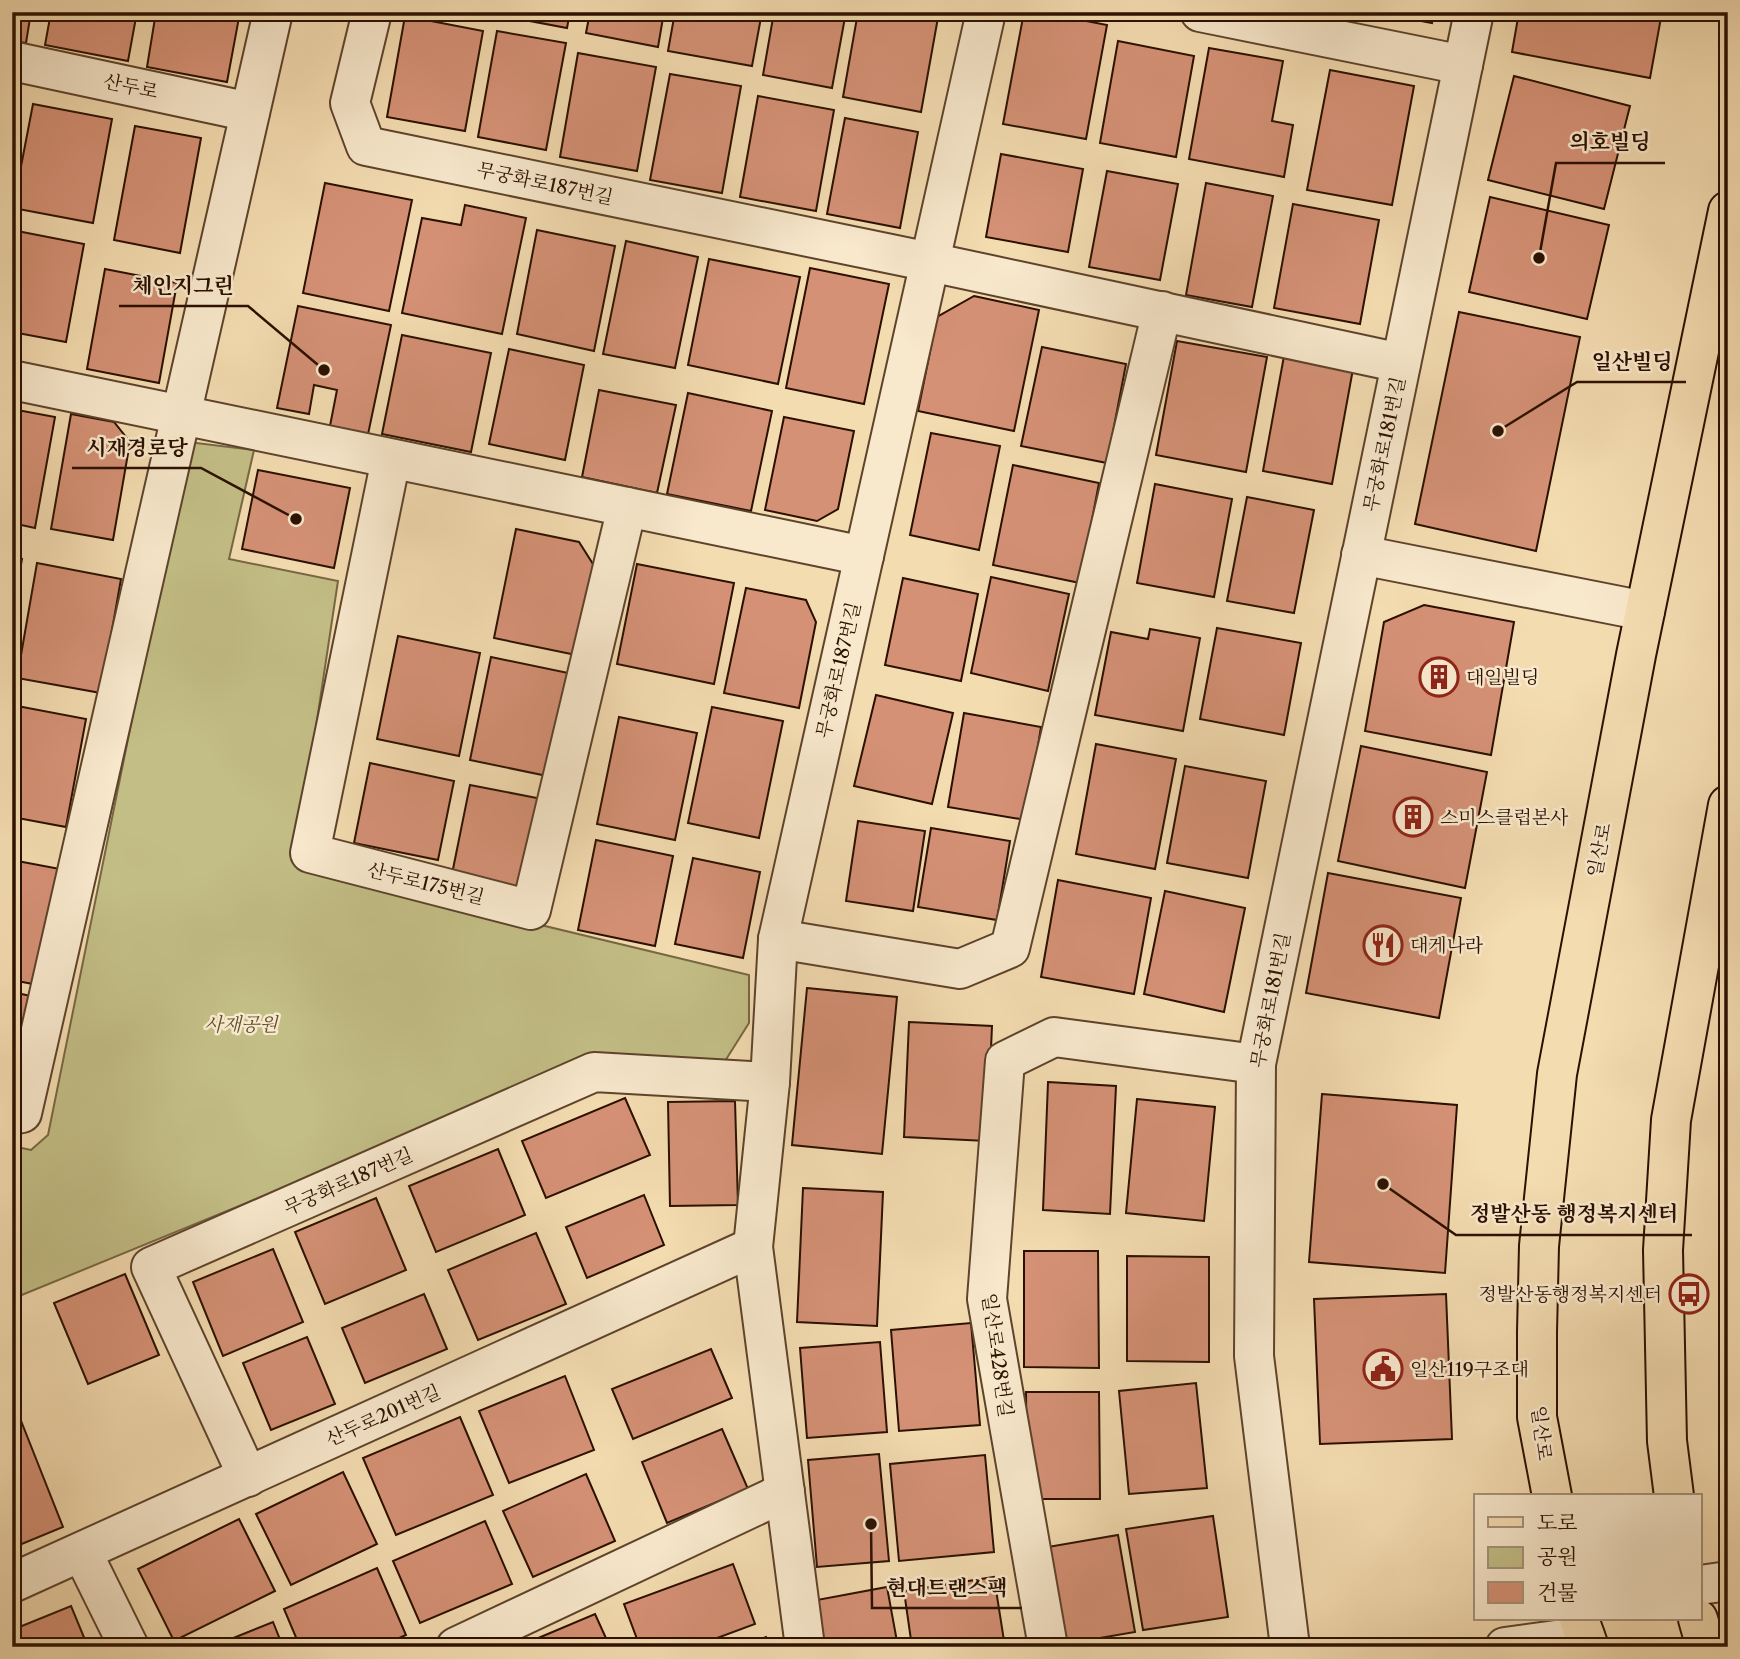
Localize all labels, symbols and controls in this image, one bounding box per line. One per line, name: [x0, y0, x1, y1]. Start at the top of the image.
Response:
street label: 산두로: [102, 70, 160, 103]
callout: 의호빌딩: [1556, 121, 1665, 163]
text: 의호빌딩: [1569, 129, 1651, 154]
street label: 무궁화로187번길: [475, 158, 615, 209]
callout: 체인지그린: [119, 264, 248, 306]
text: 체인지그린: [132, 273, 234, 298]
callout: 일산빌딩: [1577, 340, 1686, 382]
text: 일산빌딩: [1591, 349, 1673, 374]
street label: 무궁화로181번길: [1359, 375, 1410, 514]
callout: 시재경로당: [72, 426, 201, 468]
text: 시재경로당: [86, 435, 188, 460]
street label: 무궁화로187번길: [812, 600, 865, 740]
building icon: 대일빌딩: [1418, 656, 1460, 698]
place label: 대일빌딩: [1466, 666, 1539, 689]
building icon: 스미스클럽본사: [1392, 796, 1434, 838]
place label: 스미스클럽본사: [1440, 806, 1569, 829]
street label: 일산로: [1583, 821, 1616, 879]
street label: 산두로175번길: [365, 858, 487, 909]
restaurant icon: 대게나라: [1362, 924, 1404, 966]
street label: 무궁화로181번길: [1246, 930, 1295, 1070]
place label: 대게나라: [1410, 934, 1483, 957]
park label: 사재공원: [204, 1013, 279, 1036]
street label: 무궁화로187번길: [280, 1143, 416, 1220]
callout: 정발산동 행정복지센터: [1456, 1193, 1692, 1235]
text: 정발산동 행정복지센터: [1470, 1201, 1678, 1226]
bus stop icon: 정발산동행정복지센터: [1668, 1273, 1710, 1315]
place label: 정발산동행정복지센터: [1478, 1283, 1662, 1306]
street label: 일산로428번길: [977, 1292, 1018, 1419]
public building icon: 일산119구조대: [1362, 1348, 1404, 1390]
place label: 일산119구조대: [1410, 1358, 1529, 1381]
street label: 산두로201번길: [322, 1380, 444, 1451]
street label: 일산로: [1527, 1404, 1556, 1462]
legend: [1474, 1494, 1702, 1620]
text: 도로: [1537, 1510, 1578, 1535]
text: 공원: [1537, 1544, 1578, 1569]
callout: 현대트랜스팩: [872, 1566, 1022, 1608]
text: 현대트랜스팩: [886, 1575, 1008, 1600]
text: 건물: [1537, 1580, 1578, 1605]

